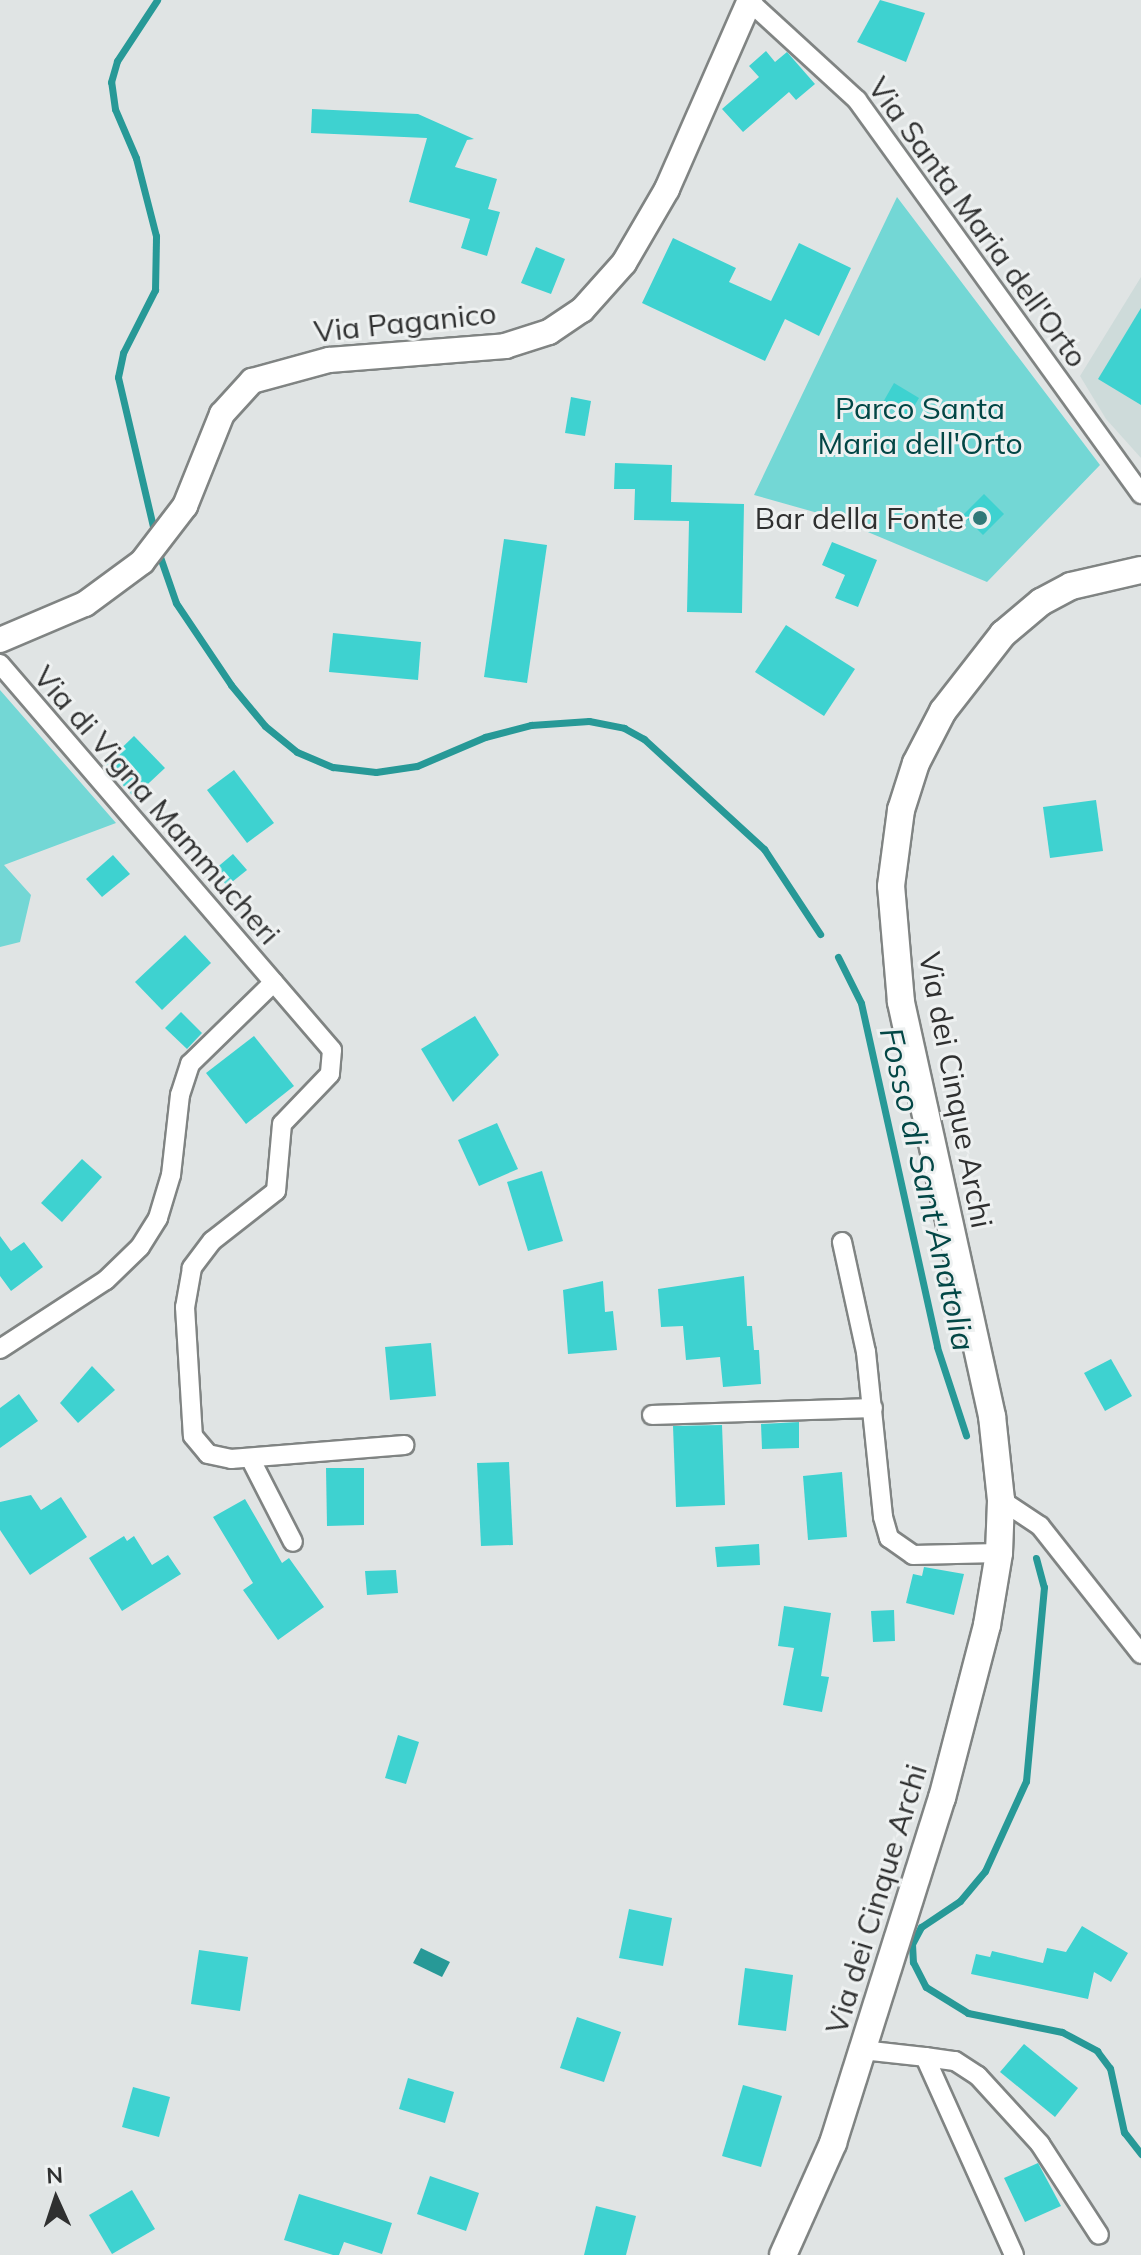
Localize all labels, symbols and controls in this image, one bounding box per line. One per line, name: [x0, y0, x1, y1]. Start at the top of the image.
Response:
street label: Via Santa Maria dell'Orto: [861, 70, 1095, 374]
street label: Via Paganico: [312, 295, 498, 349]
park label: Parco Santa Maria dell'Orto: [817, 390, 1023, 460]
place label: Bar della Fonte: [755, 500, 964, 536]
marker: Bar della Fonte: [971, 509, 989, 527]
street label: Via di Vigna Mammucheri: [26, 658, 288, 952]
street label: Via dei Cinque Archi: [912, 949, 1000, 1231]
water label: Fosso di Sant'Anatolia: [872, 1024, 984, 1354]
street label: Via dei Cinque Archi: [818, 1760, 934, 2038]
north arrow: [16, 2159, 96, 2239]
text: N: [46, 2161, 64, 2189]

